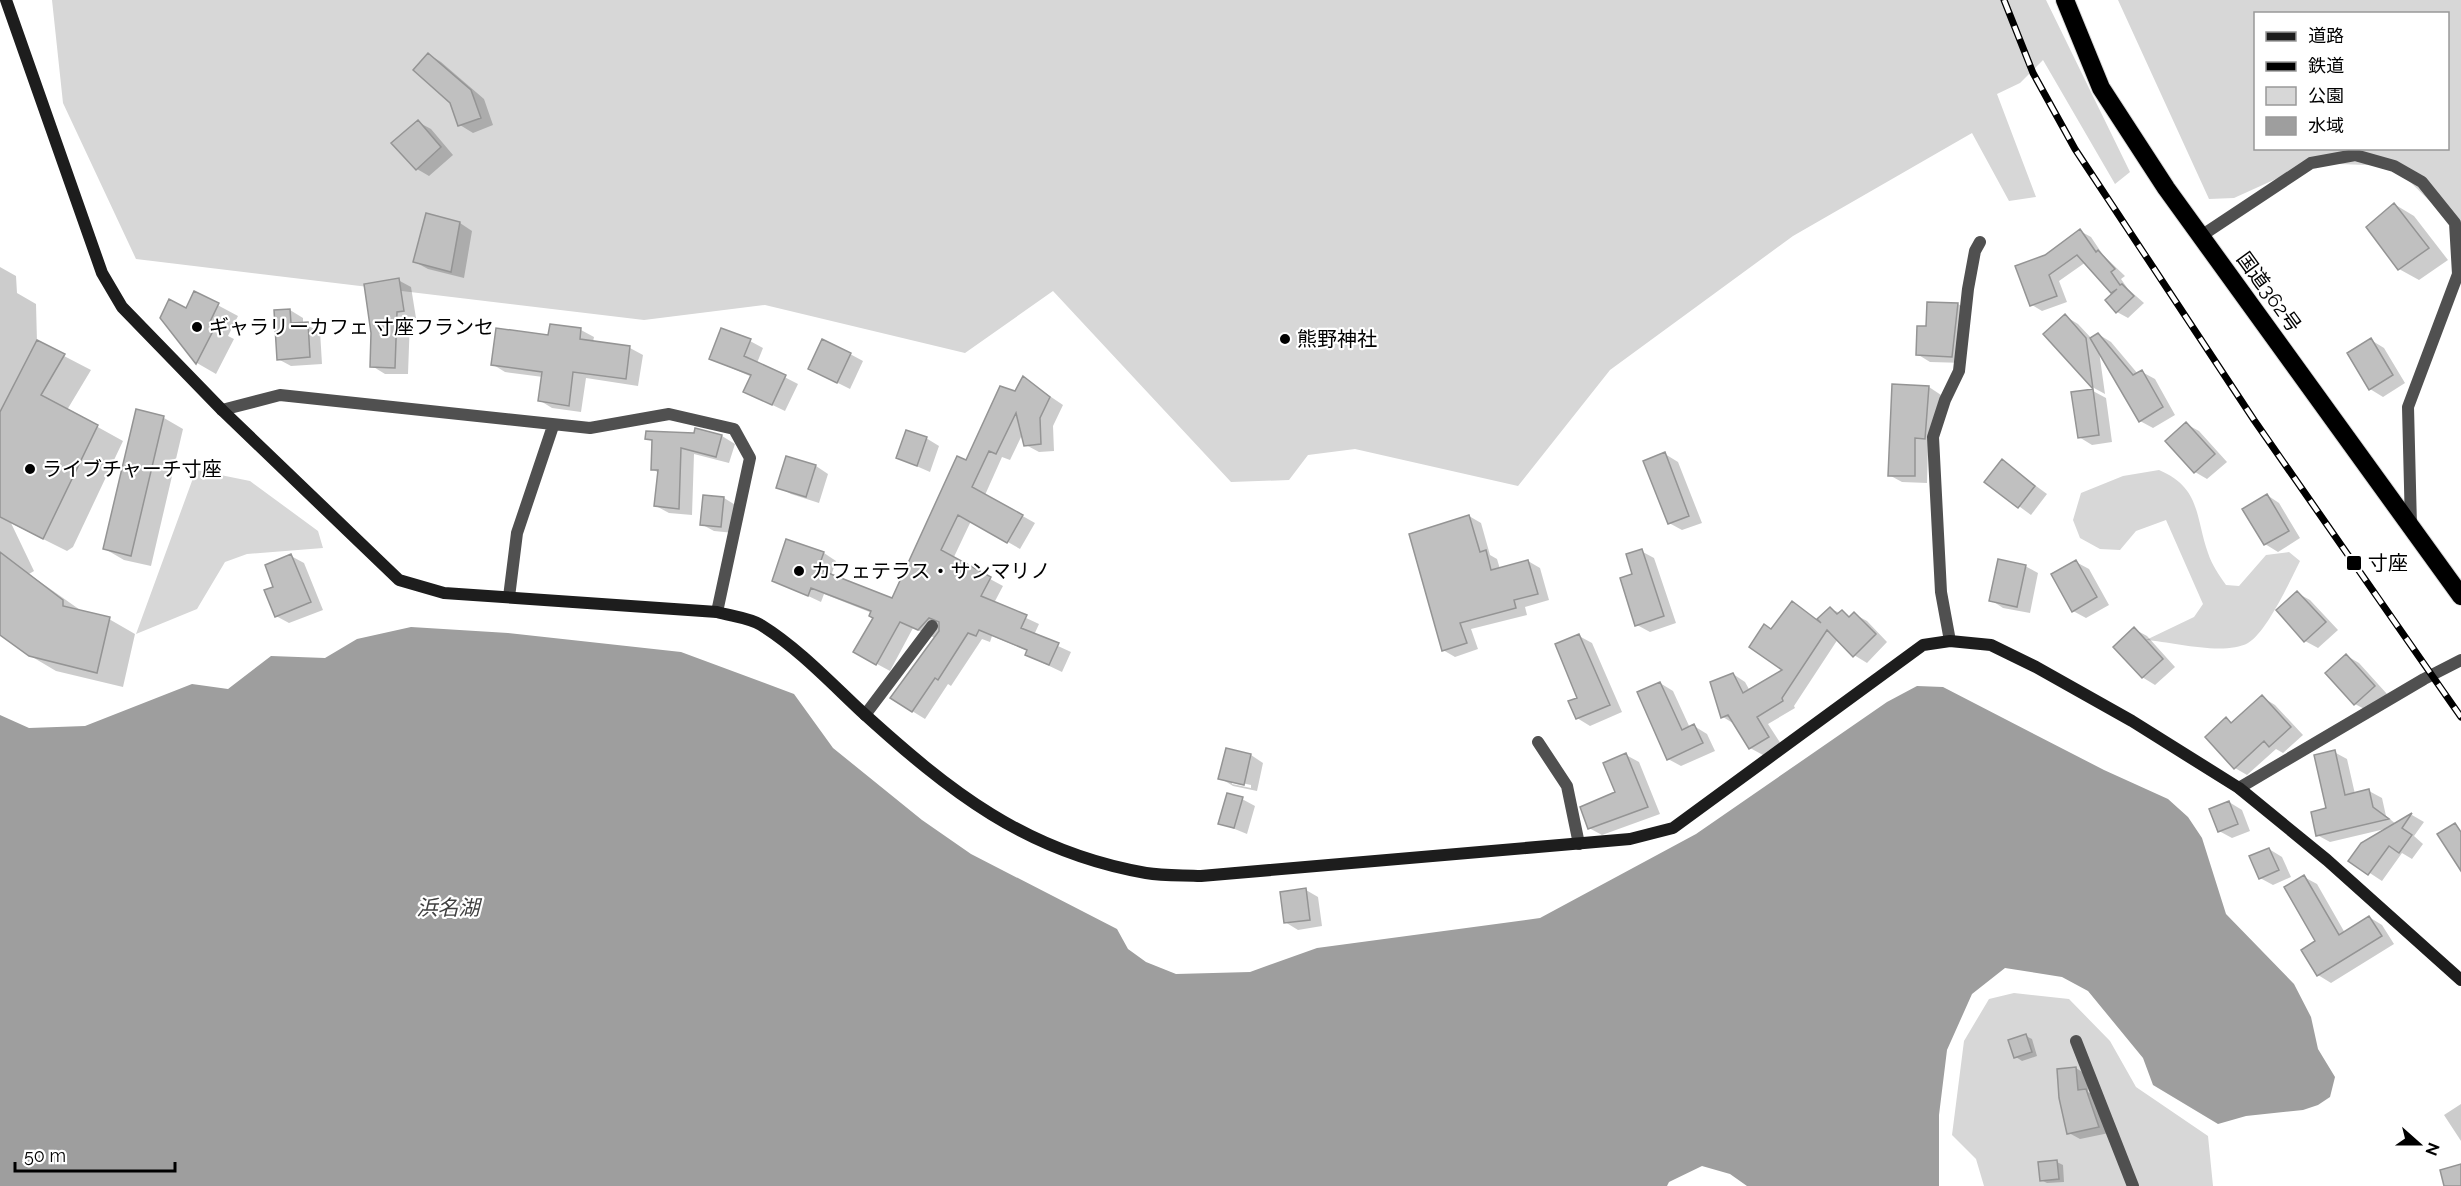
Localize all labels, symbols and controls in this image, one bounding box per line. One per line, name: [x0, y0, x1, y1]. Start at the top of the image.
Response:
legend: [2254, 12, 2449, 150]
text: 道路: [2308, 25, 2344, 46]
text: 鉄道: [2308, 55, 2344, 76]
text: 公園: [2308, 85, 2344, 106]
text: 水域: [2308, 115, 2344, 136]
street label: 国道362号: [2232, 247, 2306, 337]
place label: ギャラリーカフェ 寸座フランセ: [209, 315, 494, 339]
marker: ギャラリーカフェ 寸座フランセ: [190, 320, 204, 334]
place label: 熊野神社: [1297, 327, 1377, 351]
marker: 熊野神社: [1278, 332, 1292, 346]
place label: ライブチャーチ寸座: [42, 457, 222, 481]
marker: ライブチャーチ寸座: [23, 462, 37, 476]
place label: 寸座: [2368, 551, 2408, 575]
marker: 寸座: [2345, 554, 2363, 572]
place label: カフェテラス・サンマリノ: [811, 559, 1051, 583]
marker: カフェテラス・サンマリノ: [792, 564, 806, 578]
water label: 浜名湖: [417, 895, 482, 920]
north arrow: [2389, 1114, 2449, 1174]
scale bar: [15, 1135, 176, 1173]
text: N: [2421, 1140, 2444, 1158]
text: 50 m: [24, 1145, 66, 1166]

